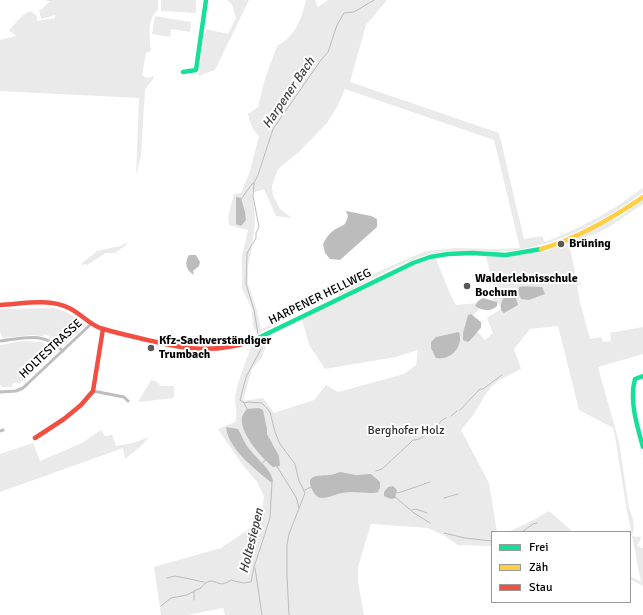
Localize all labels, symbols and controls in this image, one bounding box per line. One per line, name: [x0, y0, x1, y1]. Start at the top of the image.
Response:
water label: Harpener Bach: [259, 54, 319, 132]
place label: Brüning: [569, 237, 611, 251]
marker: Brüning: [556, 239, 566, 249]
street label: HARPENER HELLWEG: [266, 266, 374, 328]
place label: Walderlebnisschule Bochum: [475, 272, 578, 300]
marker: Walderlebnisschule Bochum: [462, 281, 472, 291]
street label: HOLTESTRASSE: [17, 316, 85, 382]
place label: Kfz-Sachverständiger Trumbach: [159, 334, 271, 362]
marker: Kfz-Sachverständiger Trumbach: [146, 343, 156, 353]
park label: Berghofer Holz: [368, 424, 444, 438]
water label: Holtesiepen: [236, 507, 268, 575]
legend: [491, 531, 631, 603]
text: Frei: [529, 540, 548, 555]
text: Zäh: [529, 560, 548, 575]
text: Stau: [529, 580, 553, 595]

